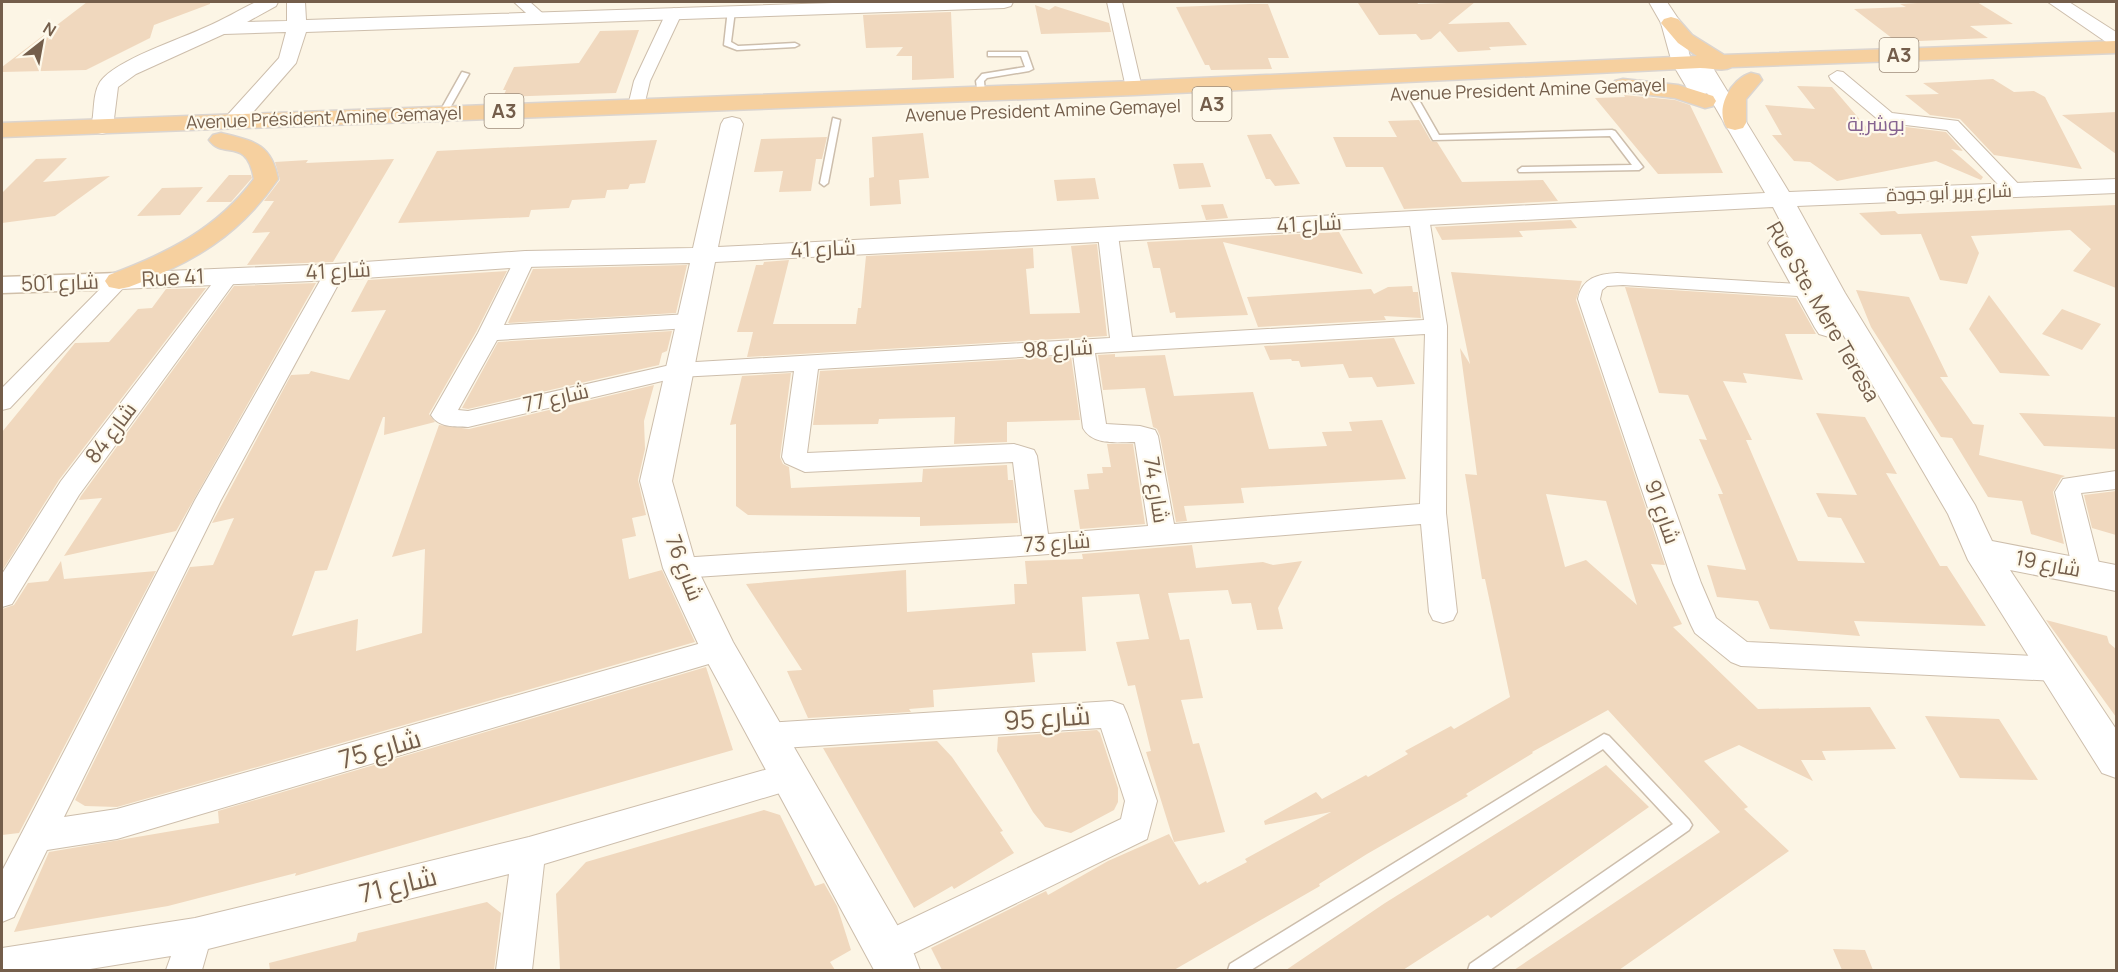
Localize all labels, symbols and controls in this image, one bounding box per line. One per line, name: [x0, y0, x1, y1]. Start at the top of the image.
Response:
north arrow: [12, 12, 72, 72]
text: N: [39, 17, 60, 42]
road number: A3: [1880, 38, 1918, 72]
street label: Avenue President Amine Gemayel: [1390, 72, 1666, 106]
road number: A3: [1192, 87, 1232, 121]
street label: Avenue President Amine Gemayel: [905, 93, 1181, 127]
road number: A3: [484, 94, 524, 128]
street label: Avenue Président Amine Gemayel: [185, 100, 462, 134]
district label: بوشرية: [1847, 110, 1905, 137]
street label: شارع بربر أبو جودة: [1886, 178, 2012, 207]
street label: شارع 41: [1276, 207, 1342, 240]
street label: Rue Ste. Mere Teresa: [1761, 216, 1887, 407]
street label: شارع 41: [790, 232, 856, 265]
street label: شارع 41: [305, 254, 371, 287]
street label: Rue 41: [141, 261, 205, 293]
street label: شارع 501: [20, 267, 99, 298]
street label: شارع 98: [1022, 332, 1094, 365]
street label: شارع 77: [520, 376, 592, 419]
street label: شارع 84: [78, 396, 143, 469]
street label: شارع 74: [1137, 455, 1176, 525]
street label: شارع 91: [1638, 476, 1687, 548]
street label: شارع 73: [1023, 526, 1091, 559]
street label: شارع 76: [659, 531, 710, 605]
street label: شارع 19: [2013, 543, 2083, 584]
street label: شارع 95: [1002, 696, 1091, 738]
street label: شارع 75: [335, 719, 425, 777]
street label: شارع 71: [355, 857, 440, 911]

